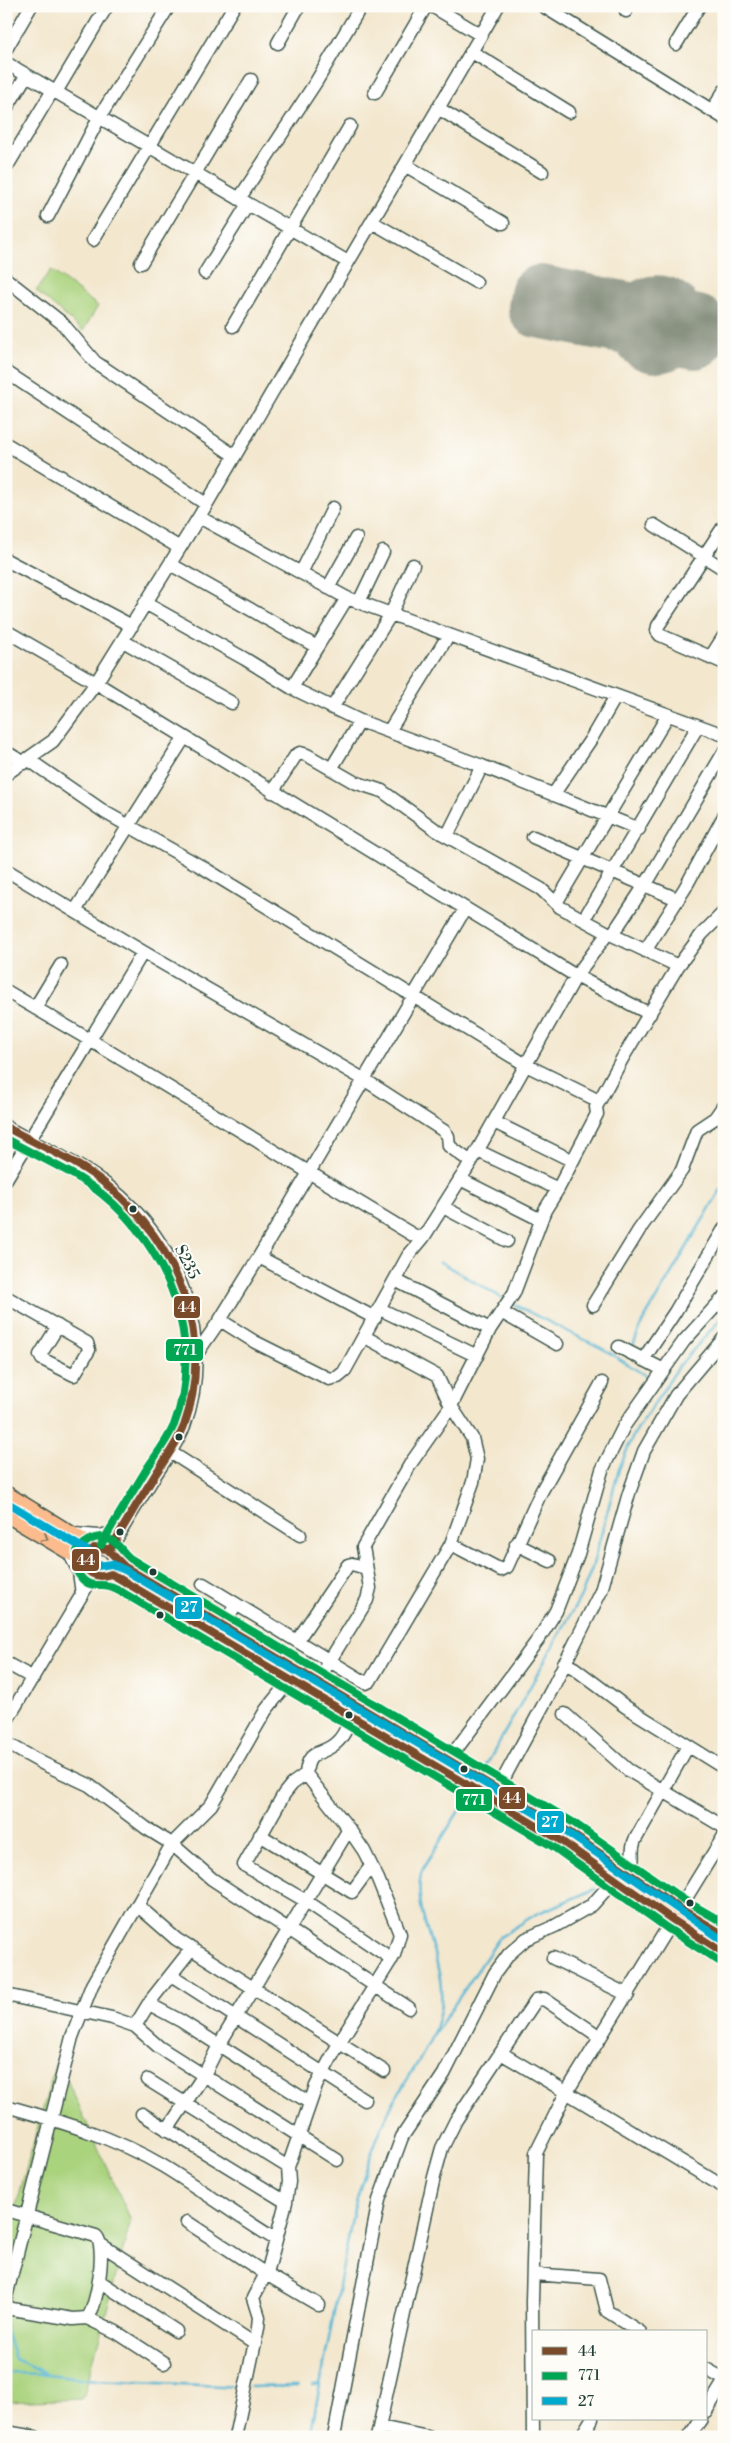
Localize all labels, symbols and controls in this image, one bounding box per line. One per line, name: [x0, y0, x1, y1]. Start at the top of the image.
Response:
unlabelled marker: [128, 1204, 138, 1214]
street label: S235: [170, 1241, 204, 1283]
line badge: 44: [173, 1295, 201, 1319]
text: 44: [178, 1299, 196, 1317]
line badge: 771: [165, 1338, 204, 1362]
text: 771: [173, 1342, 197, 1360]
unlabelled marker: [174, 1432, 184, 1442]
unlabelled marker: [115, 1527, 125, 1537]
one-way arrow: [40, 1531, 49, 1541]
line badge: 44: [71, 1548, 100, 1572]
text: 44: [77, 1552, 95, 1570]
unlabelled marker: [148, 1567, 158, 1577]
line badge: 27: [174, 1596, 203, 1620]
text: 27: [181, 1599, 198, 1617]
unlabelled marker: [155, 1610, 165, 1620]
unlabelled marker: [344, 1710, 354, 1720]
unlabelled marker: [459, 1764, 469, 1774]
line badge: 44: [498, 1786, 526, 1810]
line badge: 771: [455, 1788, 493, 1812]
text: 44: [503, 1790, 521, 1808]
text: 771: [462, 1792, 486, 1810]
line badge: 27: [536, 1810, 565, 1834]
text: 27: [542, 1814, 559, 1832]
unlabelled marker: [685, 1898, 695, 1908]
legend: [532, 2330, 708, 2420]
text: 44: [578, 2342, 596, 2361]
text: 771: [578, 2366, 601, 2385]
text: 27: [578, 2392, 594, 2411]

